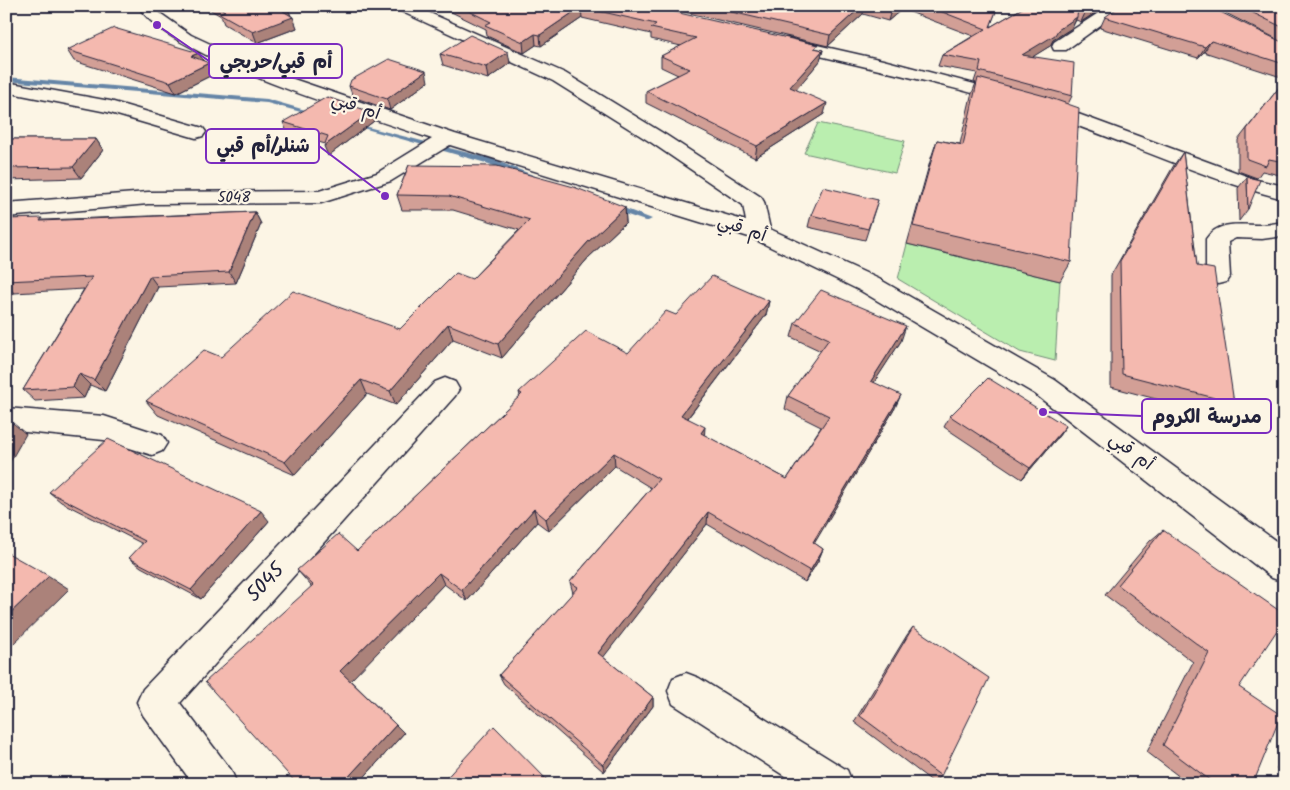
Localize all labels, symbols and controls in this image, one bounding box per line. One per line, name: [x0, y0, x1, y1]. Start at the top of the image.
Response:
callout: أم قبي/حربجي: [209, 44, 342, 78]
text: أم قبي/حربجي: [220, 48, 333, 78]
street label: أم قبي: [328, 85, 385, 129]
callout: شنلر/أم قبي: [206, 129, 319, 163]
text: شنلر/أم قبي: [216, 132, 310, 162]
street label: 5048: [218, 186, 251, 210]
street label: أم قبي: [714, 207, 771, 251]
callout: مدرسة الكروم: [1142, 399, 1271, 433]
text: مدرسة الكروم: [1152, 403, 1262, 433]
street label: أم قبي: [1102, 425, 1160, 479]
street label: 5045: [239, 554, 294, 611]

